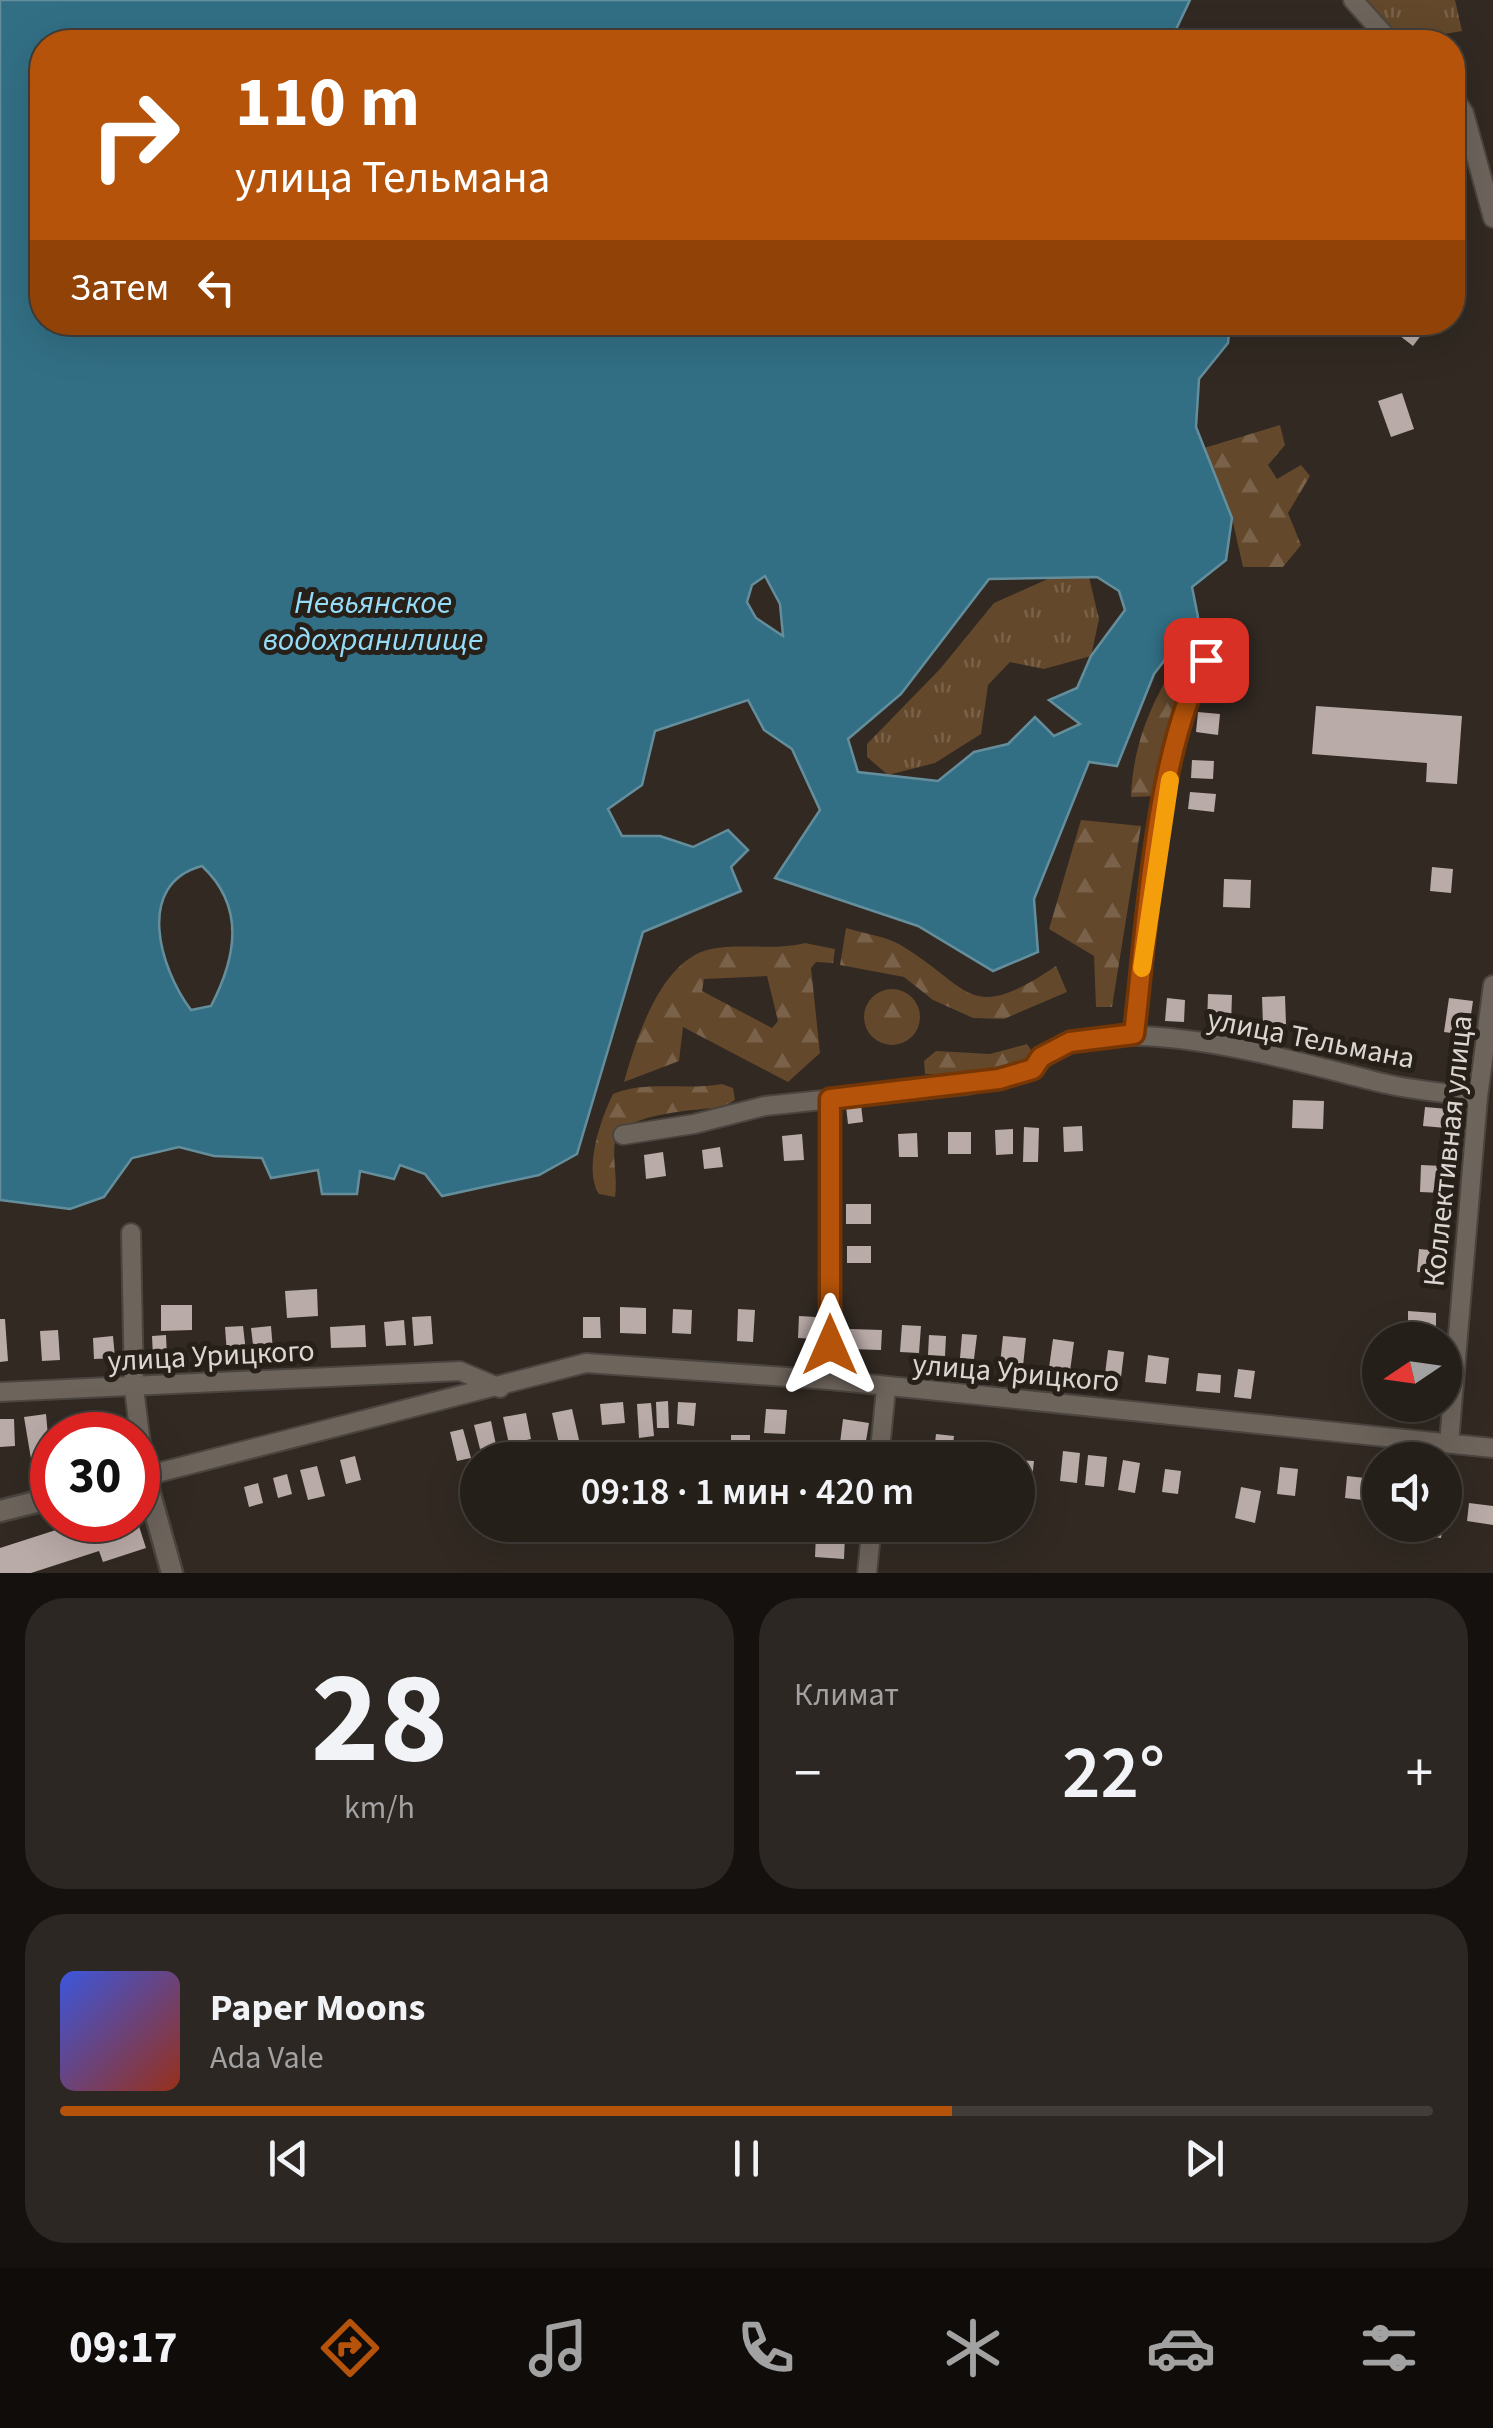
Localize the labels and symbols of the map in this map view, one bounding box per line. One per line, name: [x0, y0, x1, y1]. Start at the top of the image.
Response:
water label: Невьянское водохранилище: [263, 580, 483, 663]
pin: [1164, 618, 1249, 703]
street label: улица Тельмана: [1204, 998, 1418, 1080]
street label: Коллективная улица: [1412, 1013, 1484, 1289]
position arrow: [778, 1293, 882, 1397]
north arrow: [1362, 1322, 1462, 1422]
street label: улица Урицкого: [106, 1329, 316, 1383]
street label: улица Урицкого: [911, 1343, 1121, 1403]
speed limit sign: 30: [30, 1412, 160, 1542]

